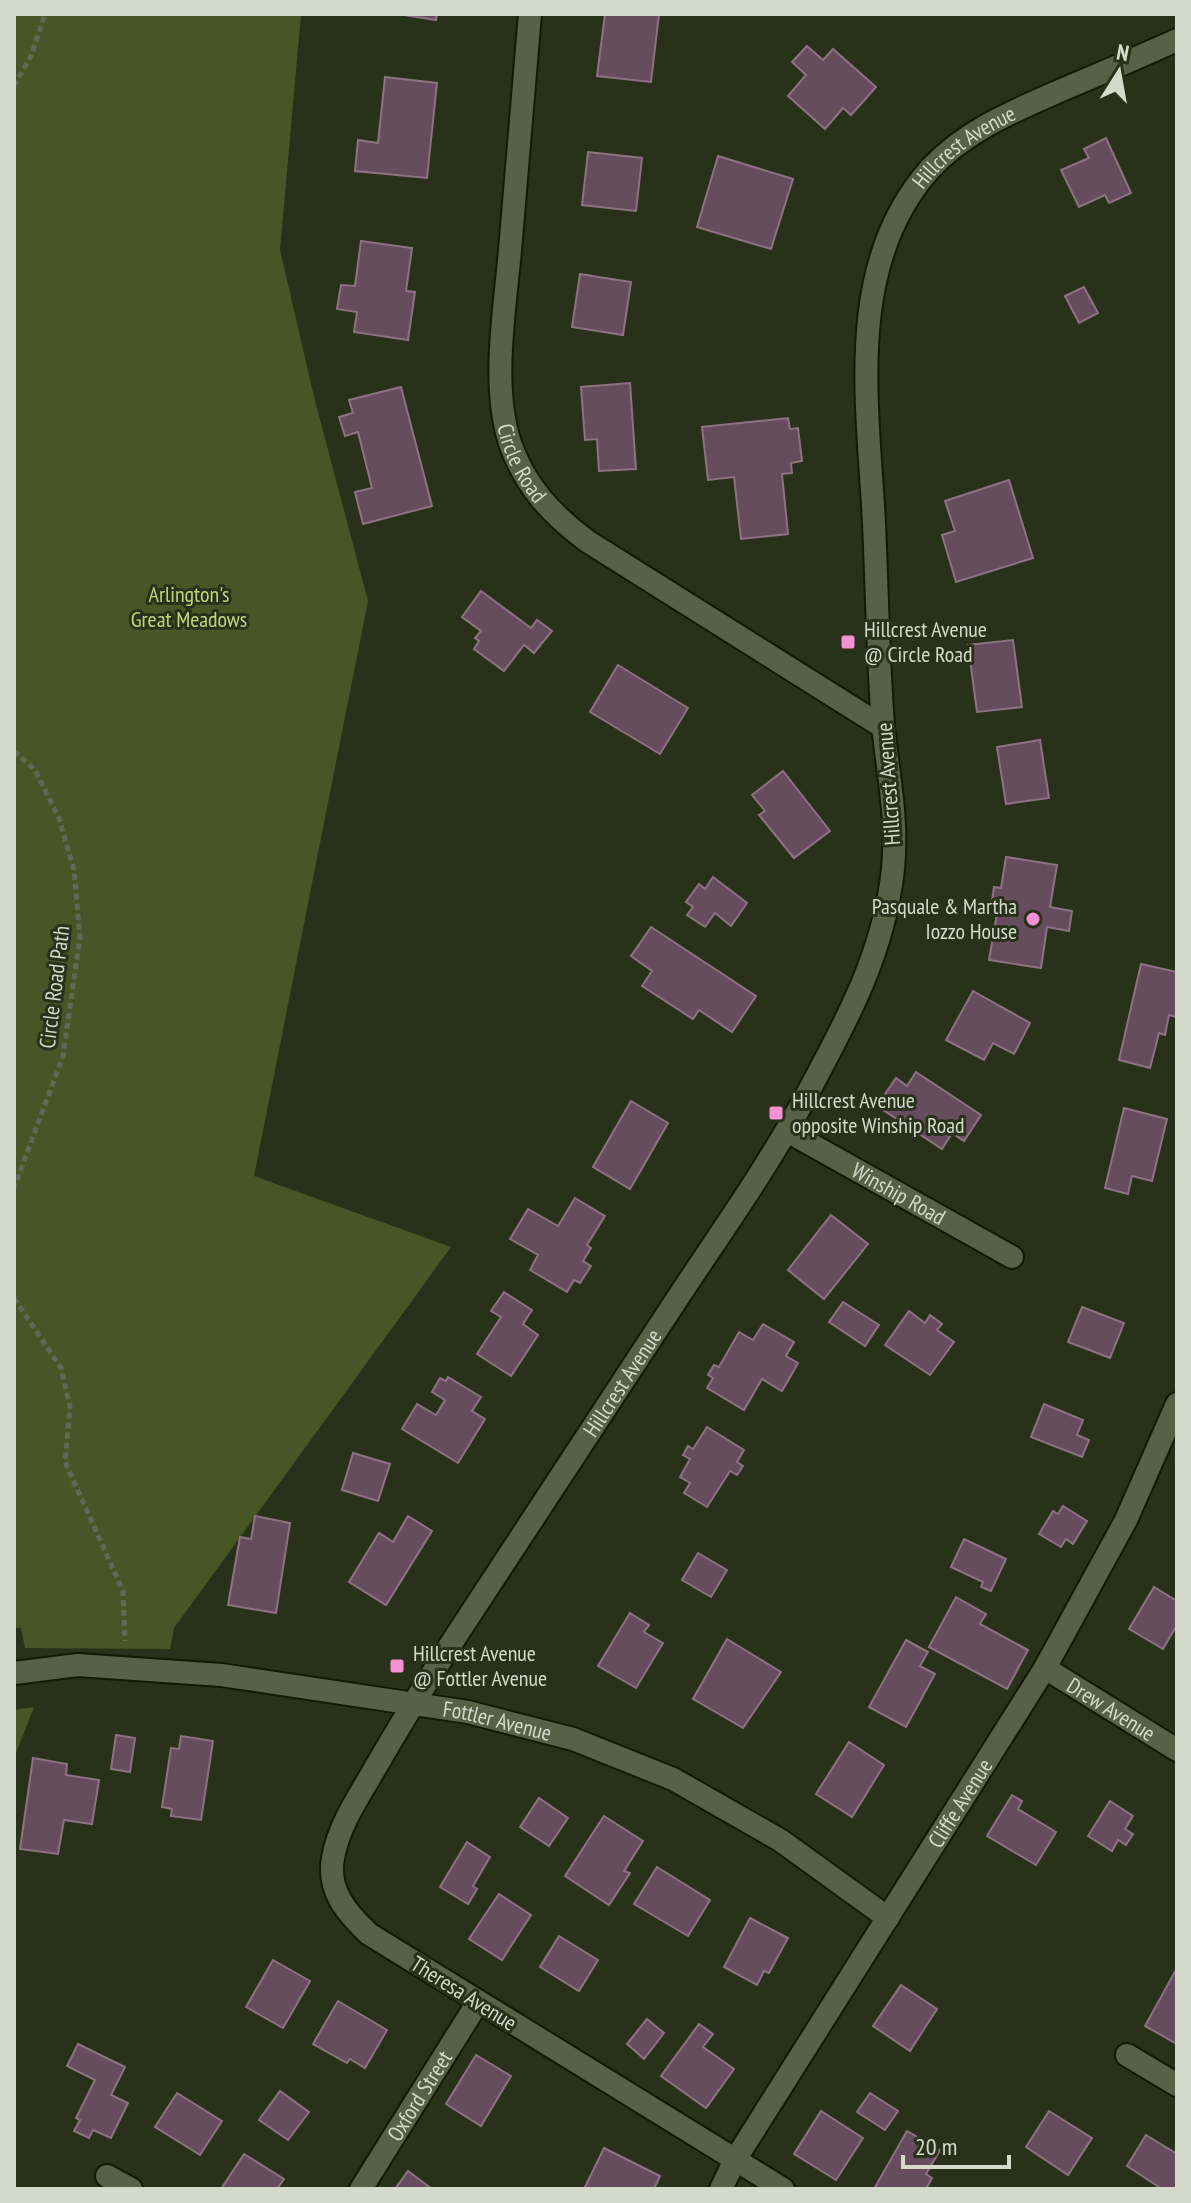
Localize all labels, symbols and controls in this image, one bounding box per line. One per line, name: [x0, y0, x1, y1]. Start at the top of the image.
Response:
north arrow: [1079, 32, 1159, 112]
text: N: [1114, 37, 1131, 67]
street label: Hillcrest Avenue: [906, 99, 1020, 194]
street label: Circle Road: [491, 421, 553, 508]
park label: Arlington's Great Meadows: [131, 580, 247, 633]
place label: Hillcrest Avenue @ Circle Road: [864, 615, 987, 668]
marker: Hillcrest Avenue @ Circle Road: [839, 633, 857, 651]
street label: Hillcrest Avenue: [870, 722, 906, 846]
place label: Pasquale & Martha Iozzo House: [872, 892, 1017, 945]
marker: Pasquale & Martha Iozzo House: [1024, 910, 1042, 928]
street label: Circle Road Path: [33, 924, 75, 1050]
place label: Hillcrest Avenue opposite Winship Road: [792, 1086, 965, 1139]
marker: Hillcrest Avenue opposite Winship Road: [767, 1104, 785, 1122]
street label: Winship Road: [847, 1156, 950, 1231]
street label: Hillcrest Avenue: [577, 1324, 668, 1442]
place label: Hillcrest Avenue @ Fottler Avenue: [413, 1639, 547, 1692]
marker: Hillcrest Avenue @ Fottler Avenue: [388, 1657, 406, 1675]
street label: Drew Avenue: [1062, 1671, 1161, 1747]
street label: Fottler Avenue: [441, 1694, 555, 1747]
street label: Cliffe Avenue: [921, 1753, 998, 1853]
street label: Theresa Avenue: [406, 1949, 522, 2037]
street label: Oxford Street: [381, 2045, 458, 2146]
scale bar: [903, 2119, 1009, 2169]
text: 20 m: [915, 2131, 957, 2162]

